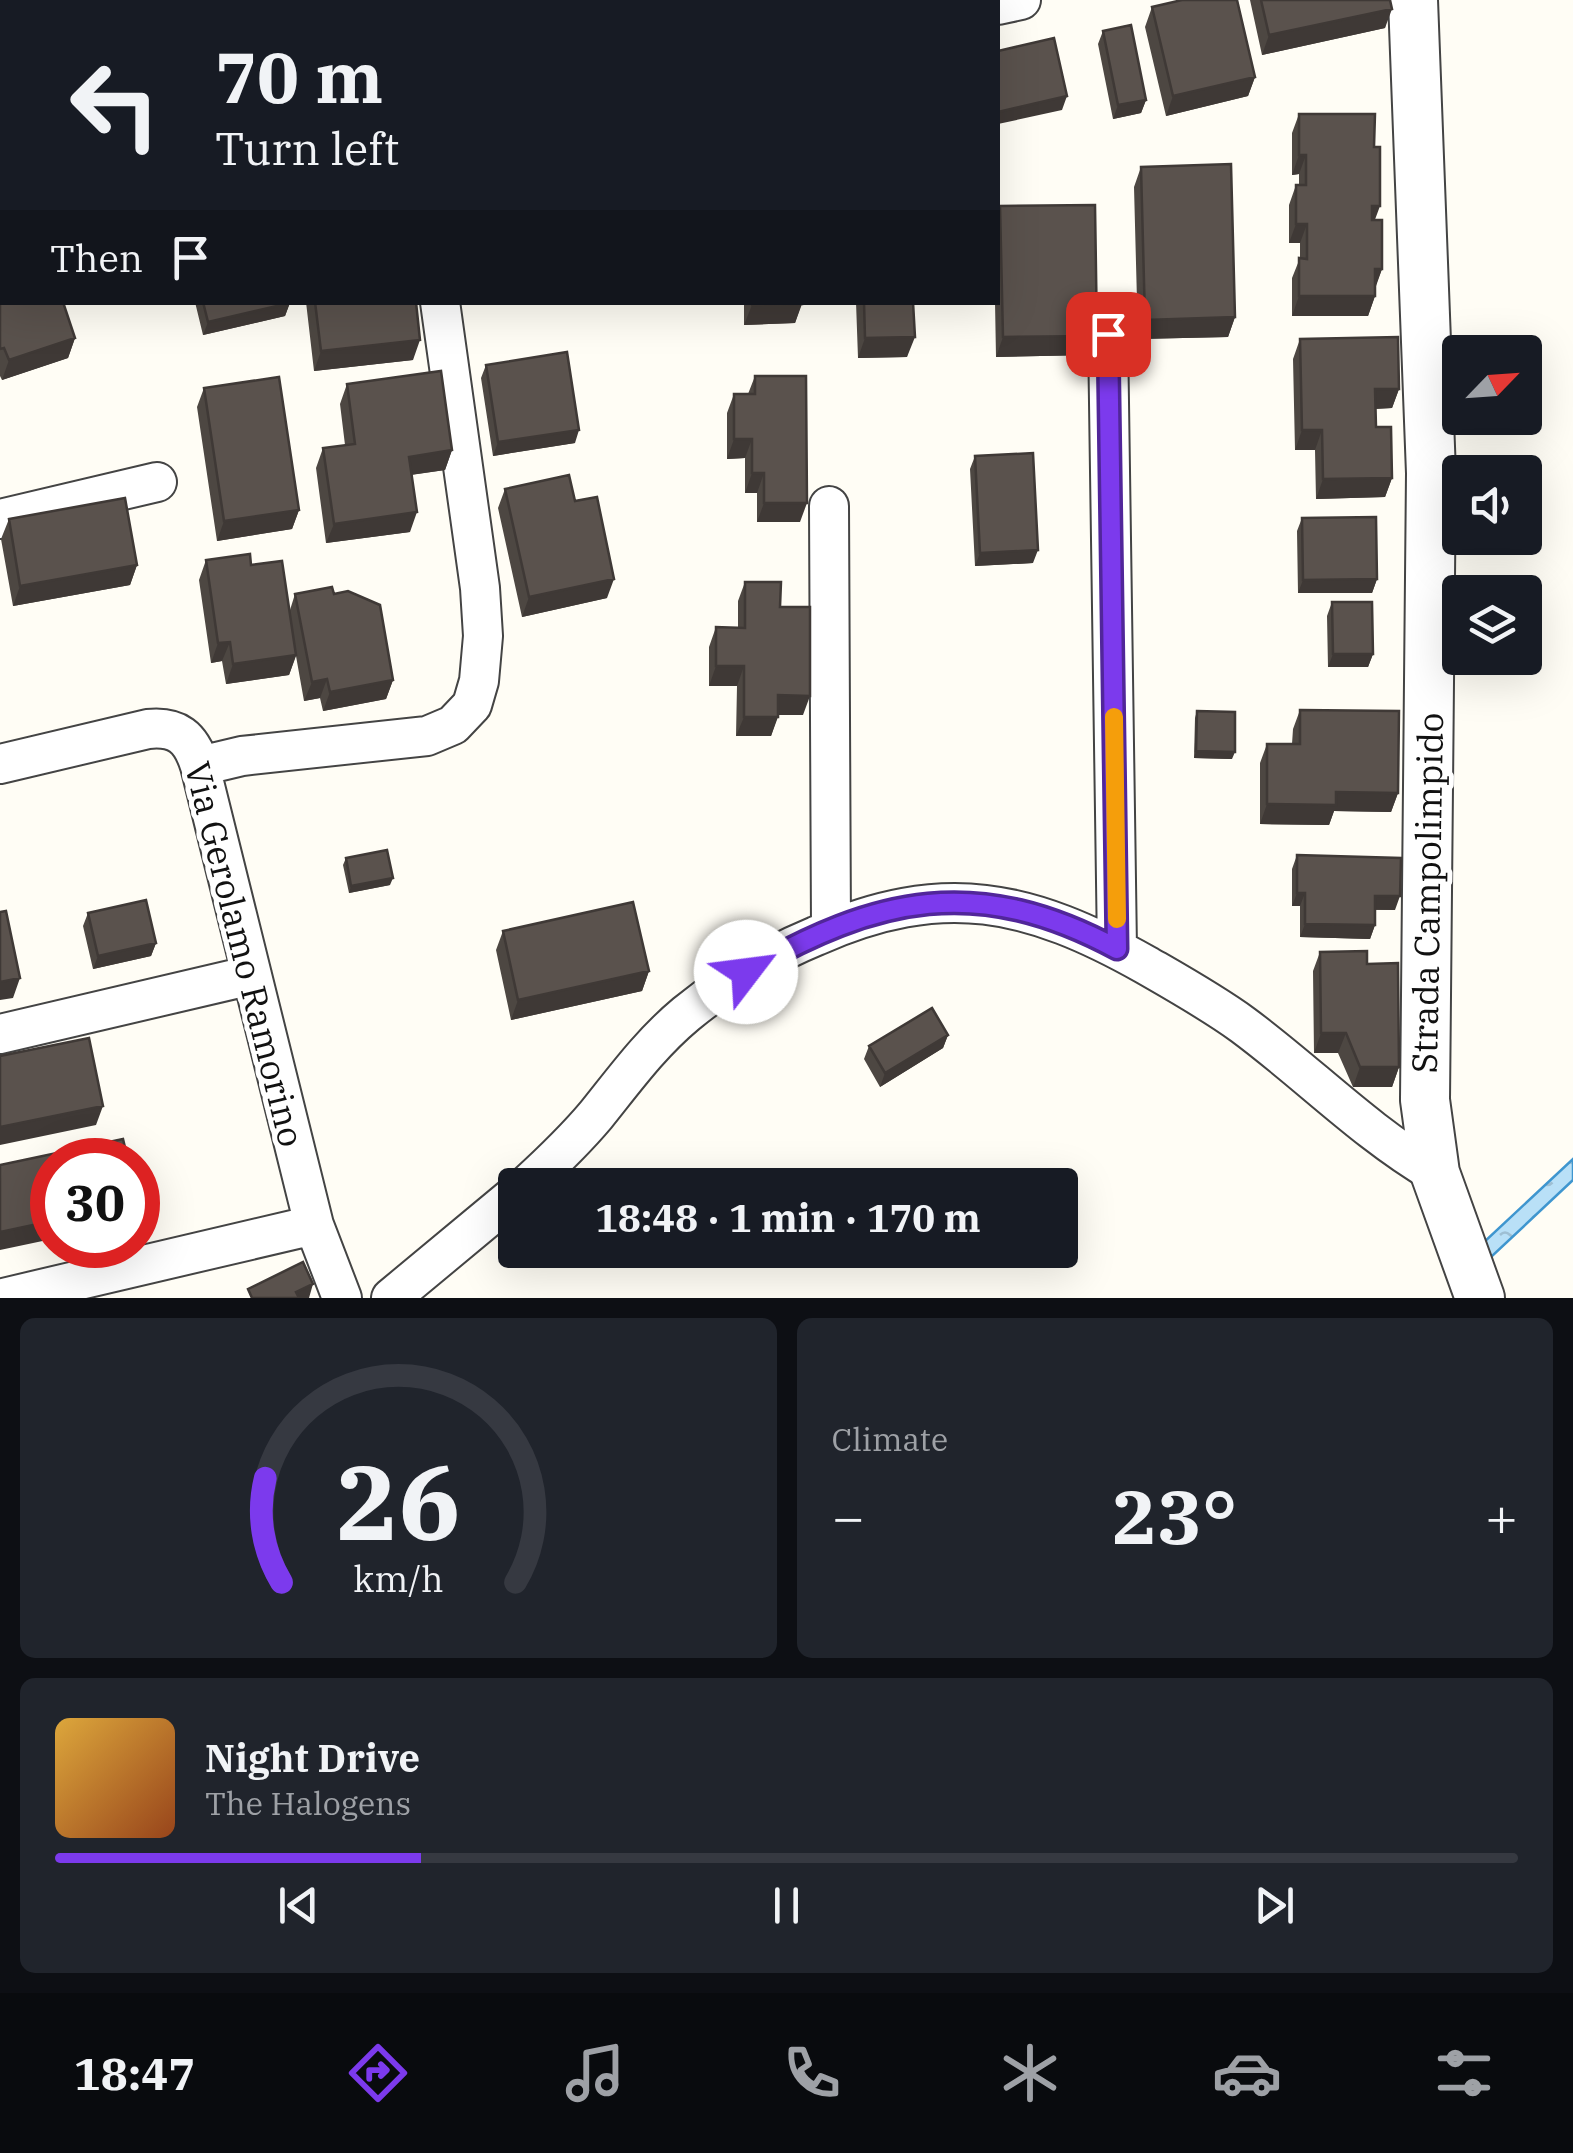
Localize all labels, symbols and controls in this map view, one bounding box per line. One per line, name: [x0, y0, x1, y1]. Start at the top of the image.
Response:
text: 70 m: [215, 31, 383, 122]
icon: left: [50, 40, 180, 170]
text: Turn left: [215, 119, 399, 177]
icon: arrive: [163, 230, 218, 285]
text: Then: [50, 233, 143, 282]
pin: [1066, 292, 1151, 377]
icon: arrive: [1081, 307, 1136, 362]
north arrow: [1442, 335, 1542, 435]
map controls: [1442, 335, 1542, 675]
button: sound: [1442, 455, 1542, 555]
button: layers: [1442, 575, 1542, 675]
street label: Strada Campolimpido: [1401, 712, 1453, 1074]
street label: Via Gerolamo Ramorino: [175, 757, 315, 1151]
position arrow: [694, 920, 798, 1024]
speed limit sign: 30: [30, 1138, 160, 1268]
text: 18:48 · 1 min · 170 m: [595, 1193, 981, 1242]
text: Climate: [832, 1418, 948, 1460]
text: 26: [336, 1433, 461, 1569]
text: 23°: [1112, 1467, 1237, 1565]
text: −: [832, 1481, 865, 1552]
text: +: [1485, 1481, 1518, 1552]
text: km/h: [353, 1555, 443, 1602]
text: Night Drive: [205, 1733, 420, 1782]
text: The Halogens: [205, 1782, 411, 1824]
icon: previous: [271, 1878, 326, 1933]
icon: pause: [759, 1878, 814, 1933]
icon: next: [1247, 1878, 1302, 1933]
icon: directions: [343, 2038, 413, 2108]
icon: music: [560, 2038, 630, 2108]
icon: phone: [777, 2038, 847, 2108]
icon: climate: [995, 2038, 1065, 2108]
icon: car: [1212, 2038, 1282, 2108]
icon: filters: [1429, 2038, 1499, 2108]
text: 18:47: [74, 2044, 195, 2102]

